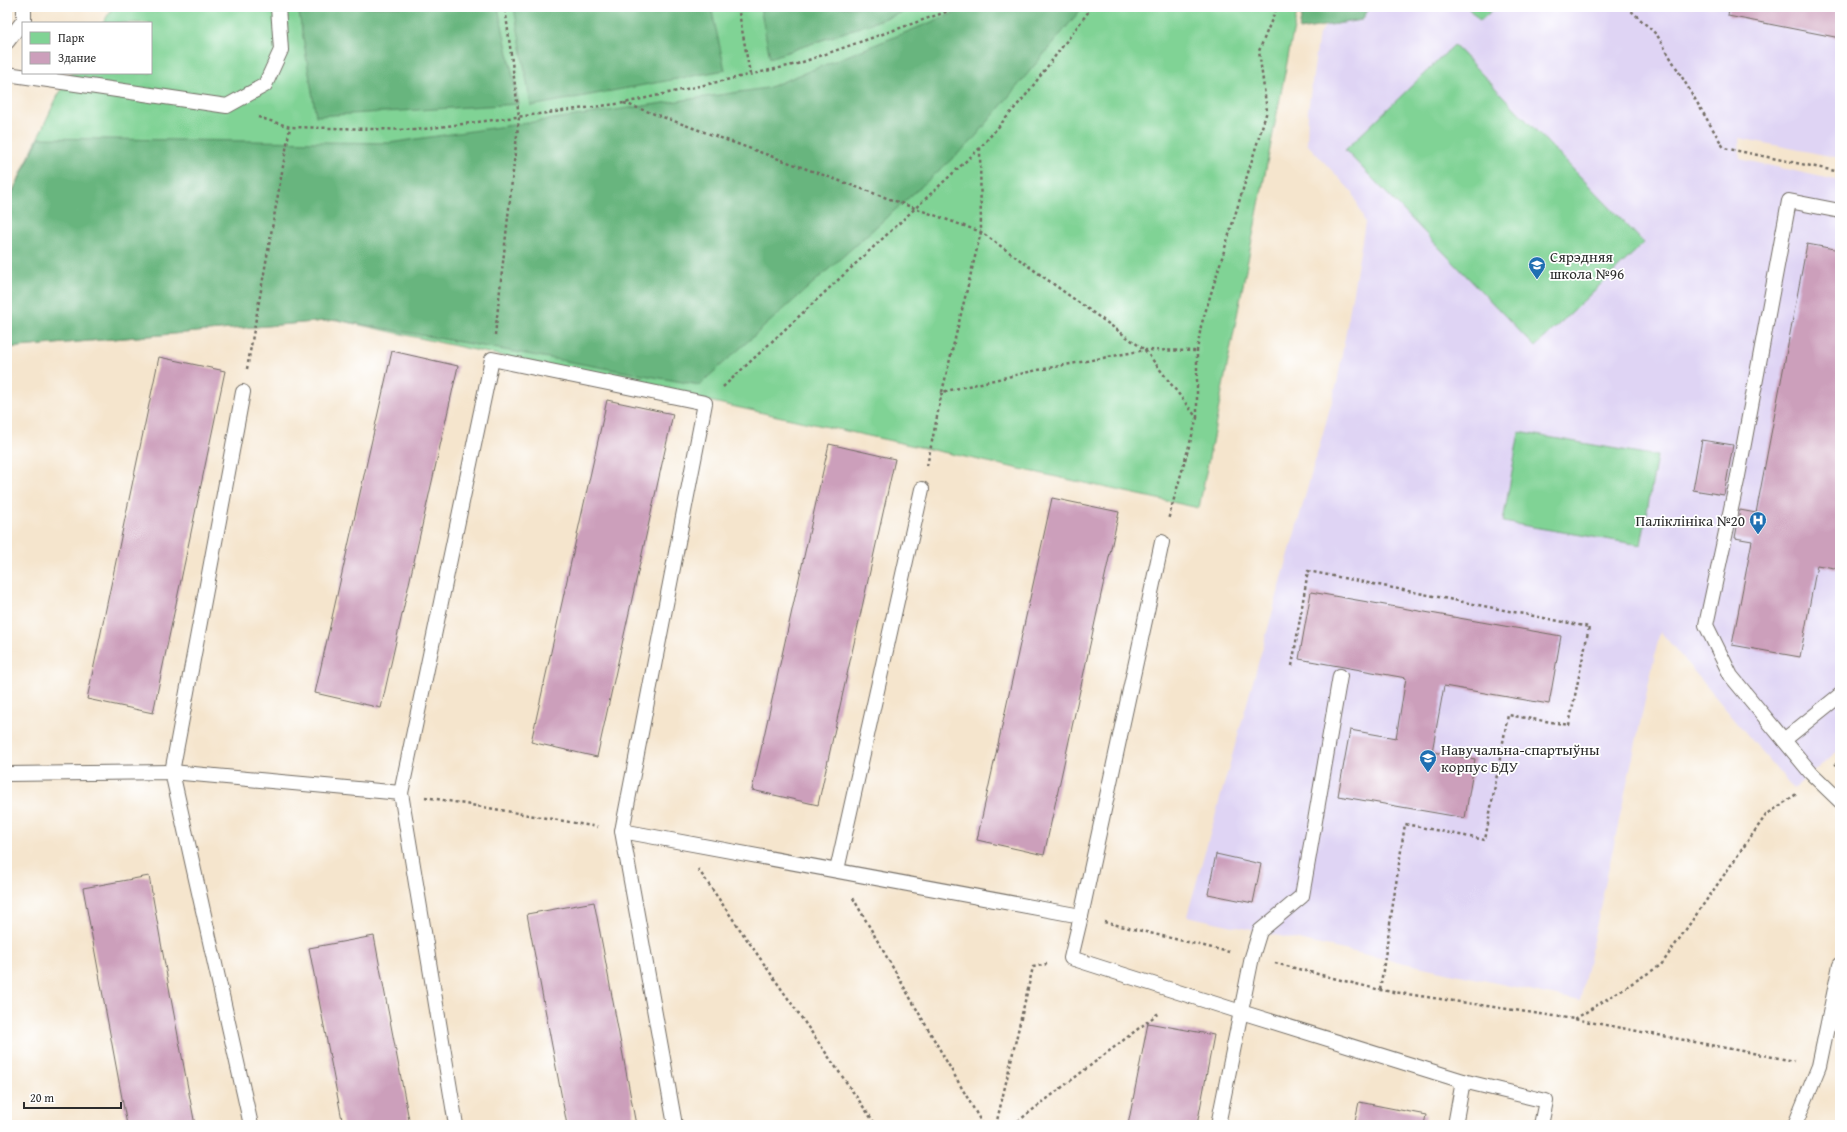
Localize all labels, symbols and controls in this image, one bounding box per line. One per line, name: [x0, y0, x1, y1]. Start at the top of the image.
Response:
legend: [22, 22, 152, 74]
text: Парк: [58, 29, 85, 46]
text: Здание: [58, 49, 97, 66]
place label: Сярэдняя школа №96: [1550, 246, 1624, 284]
school or university icon: Сярэдняя школа №96: [1527, 255, 1547, 280]
place label: Паліклініка №20: [1636, 510, 1745, 531]
hospital icon: Паліклініка №20: [1748, 510, 1768, 535]
place label: Навучальна-спартыўны корпус БДУ: [1441, 739, 1600, 777]
school or university icon: Навучальна-спартыўны корпус БДУ: [1418, 748, 1438, 773]
scale bar: [24, 1084, 121, 1110]
text: 20 m: [30, 1089, 54, 1106]

